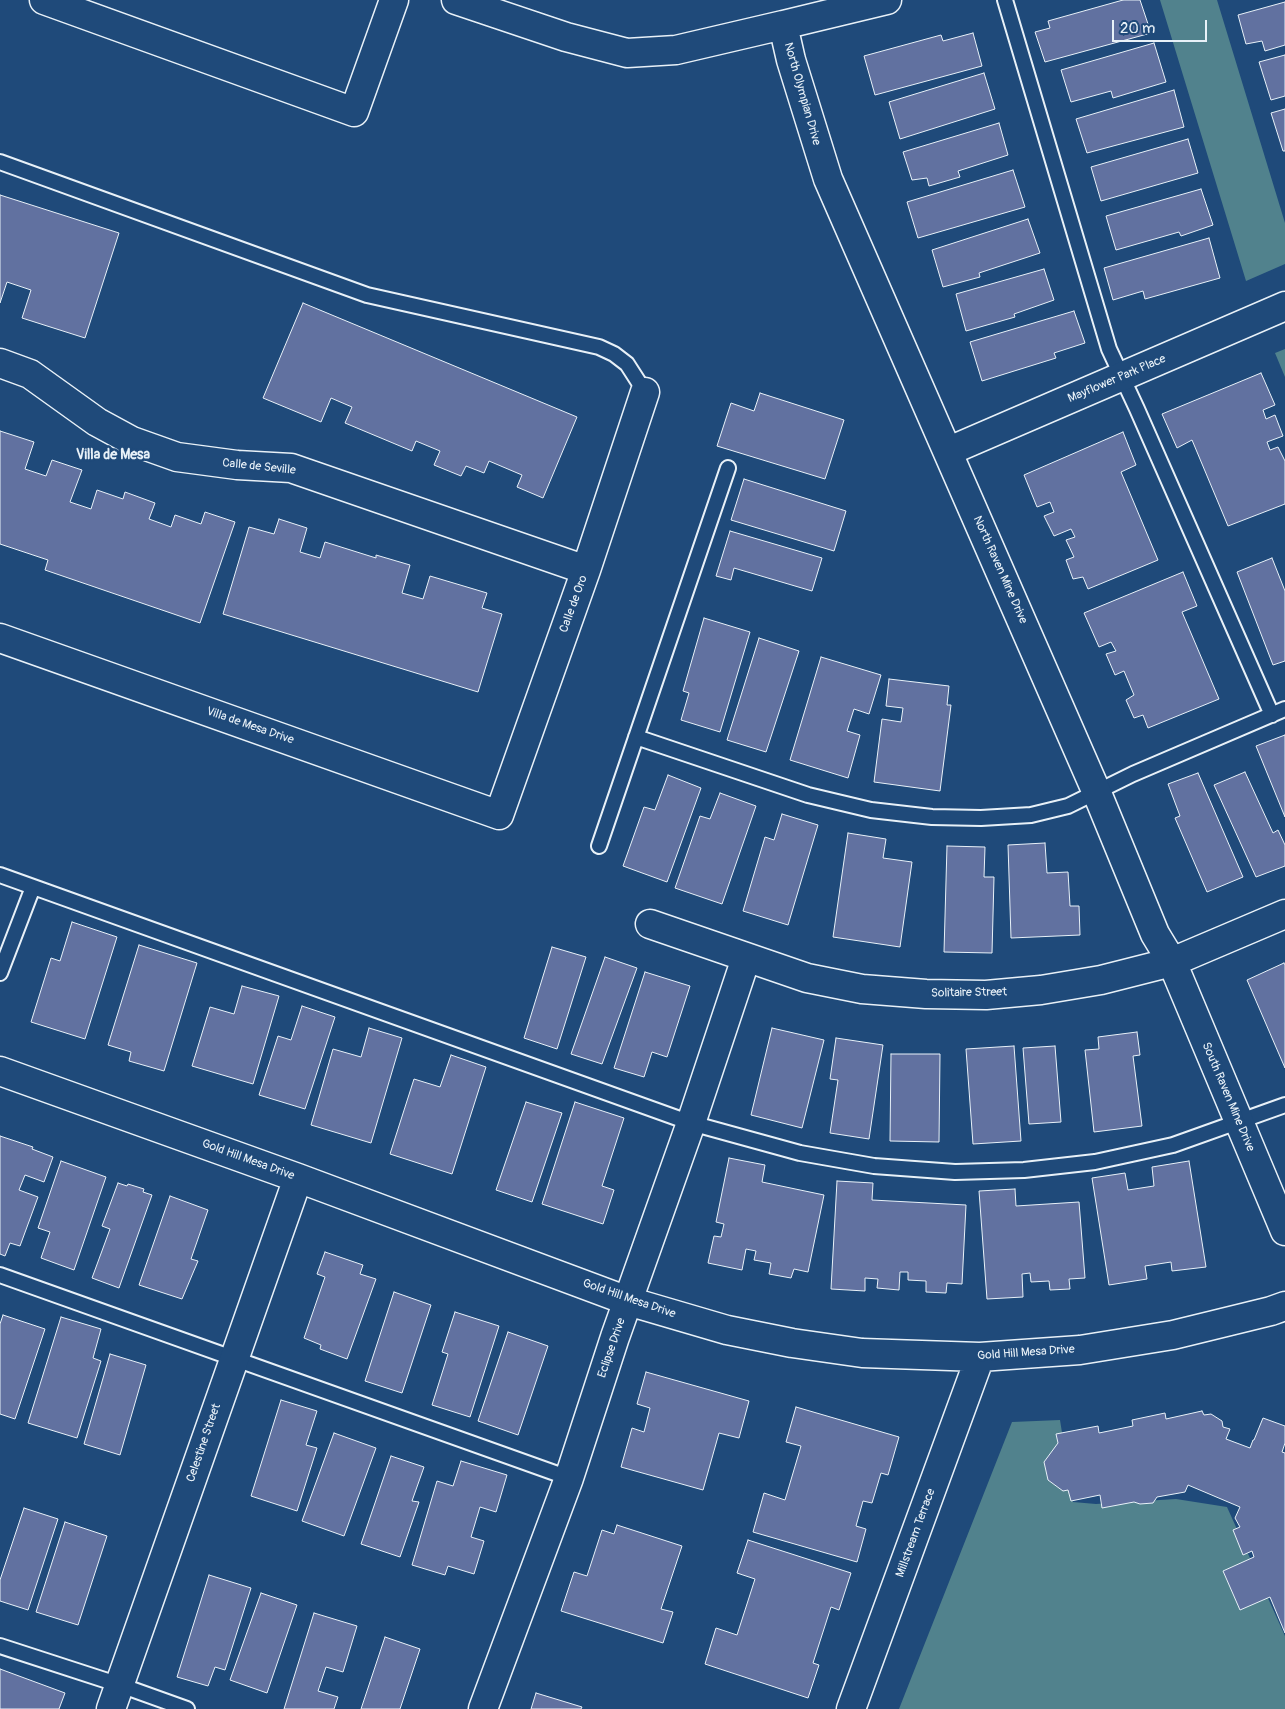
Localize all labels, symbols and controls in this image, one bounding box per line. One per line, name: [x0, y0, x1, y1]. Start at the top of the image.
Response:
scale bar: [1115, 10, 1210, 42]
text: 20 m: [1120, 19, 1155, 38]
street label: North Olympian Drive: [780, 41, 824, 147]
street label: Mayflower Park Place: [1066, 352, 1168, 406]
district label: Villa de Mesa: [76, 447, 150, 463]
street label: Calle de Seville: [222, 456, 296, 478]
street label: North Raven Mine Drive: [970, 514, 1030, 626]
street label: Calle de Oro: [557, 573, 591, 635]
street label: Villa de Mesa Drive: [204, 704, 296, 748]
street label: Solitaire Street: [931, 985, 1007, 1001]
street label: South Raven Mine Drive: [1198, 1040, 1258, 1154]
street label: Gold Hill Mesa Drive: [200, 1137, 296, 1183]
street label: Gold Hill Mesa Drive: [581, 1276, 677, 1322]
street label: Eclipse Drive: [595, 1316, 629, 1380]
street label: Gold Hill Mesa Drive: [977, 1342, 1075, 1364]
street label: Celestine Street: [184, 1402, 224, 1484]
street label: Millstream Terrace: [893, 1487, 939, 1579]

